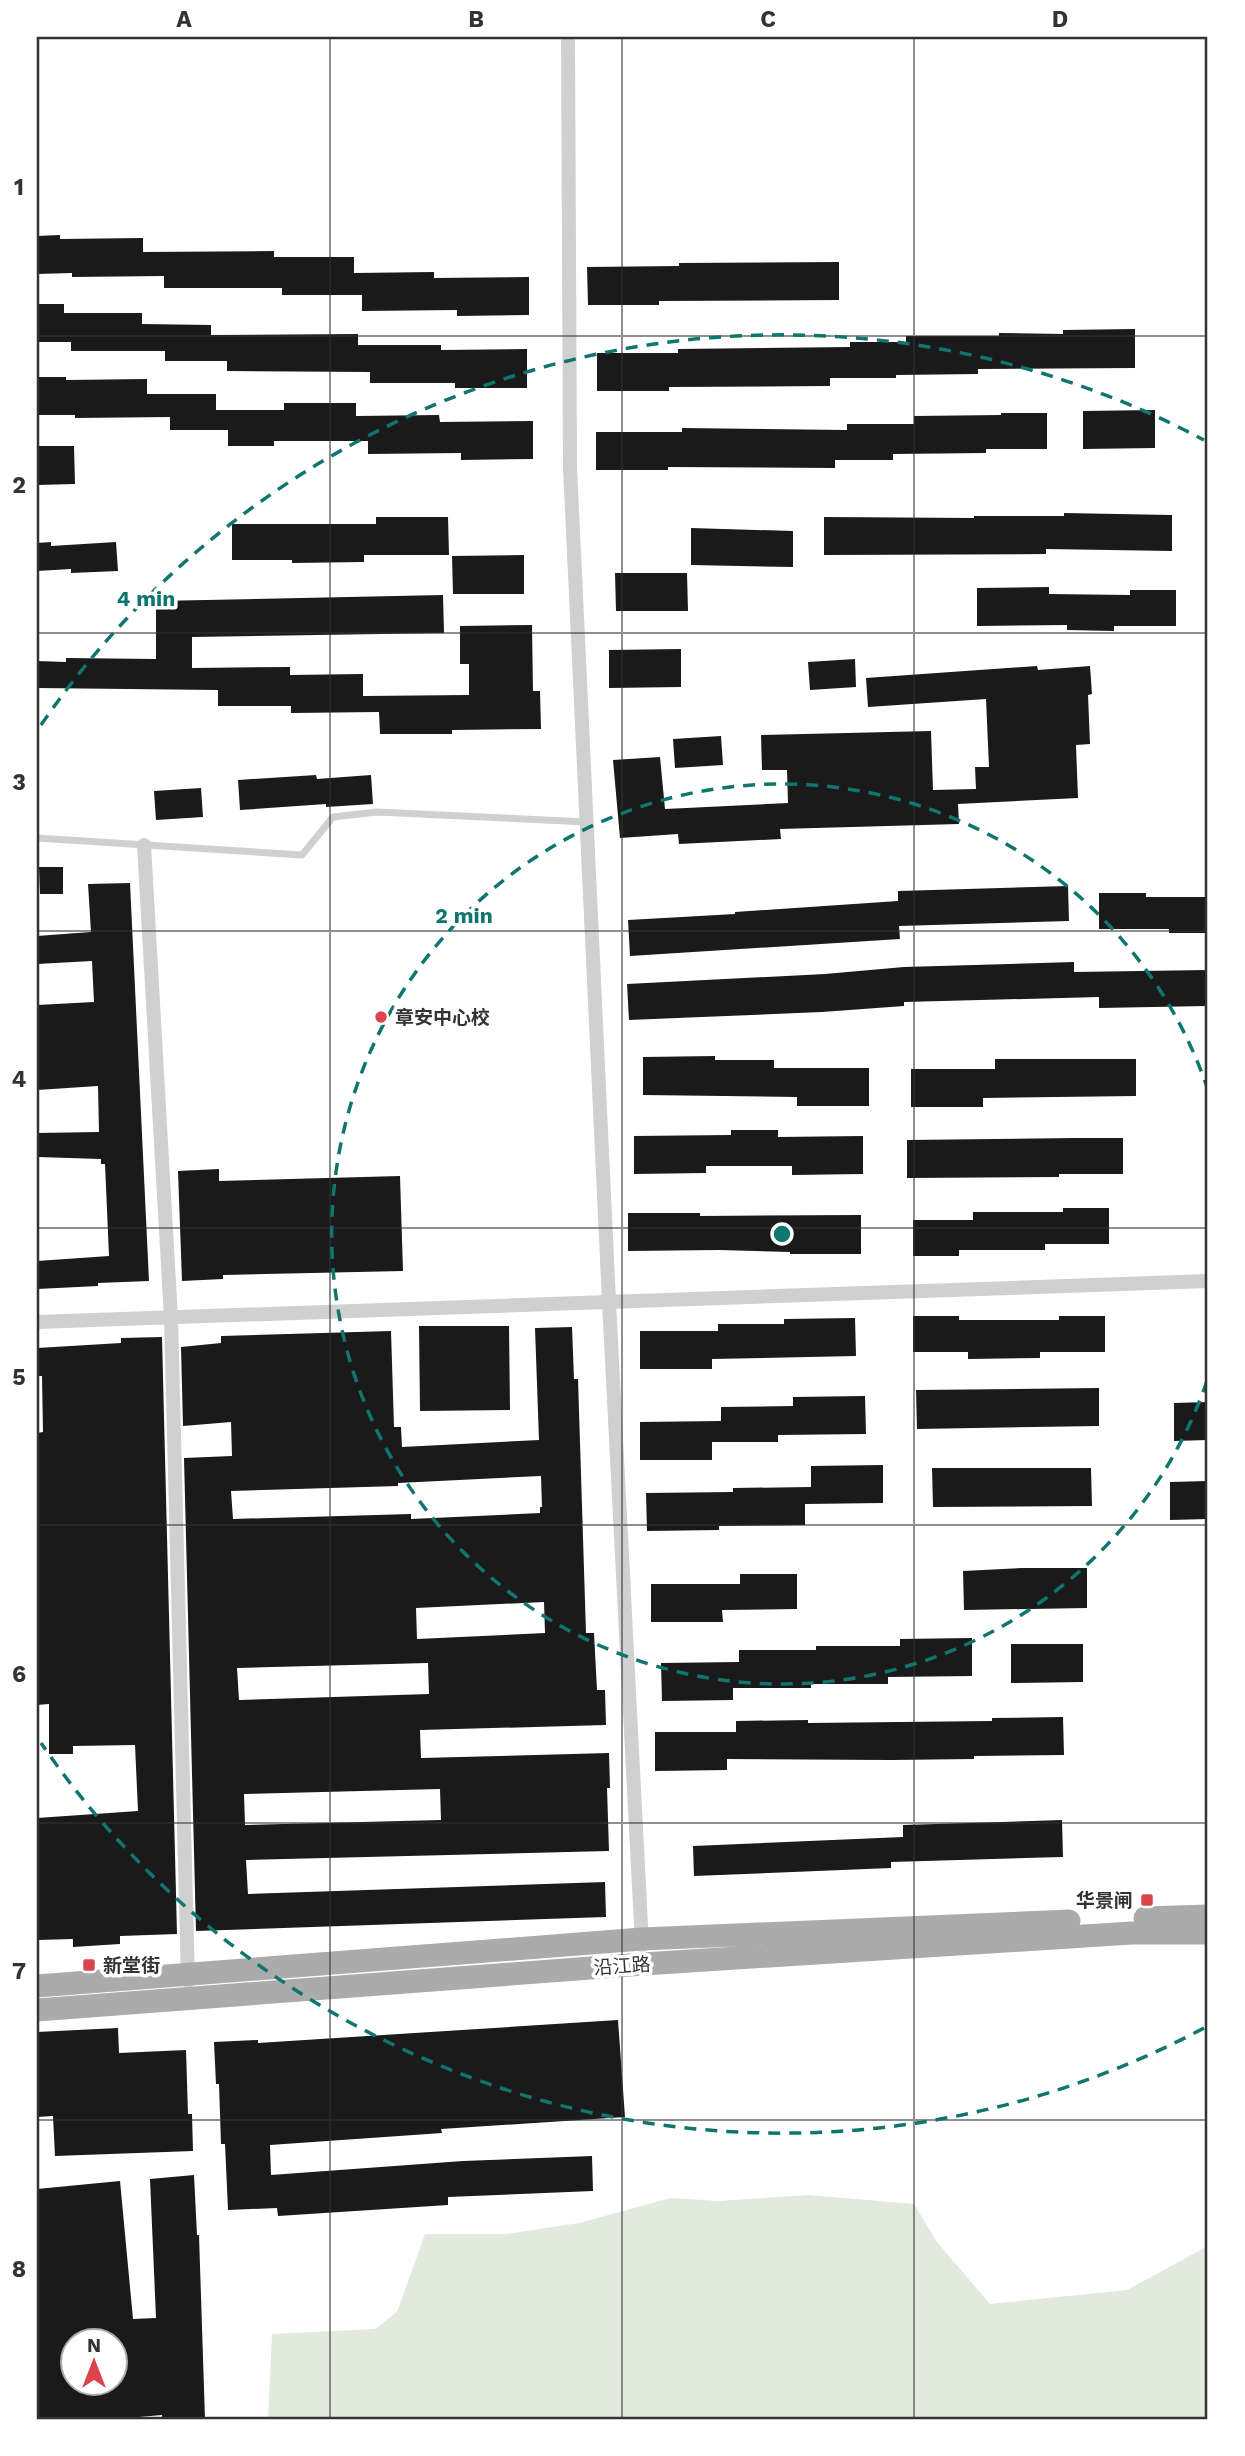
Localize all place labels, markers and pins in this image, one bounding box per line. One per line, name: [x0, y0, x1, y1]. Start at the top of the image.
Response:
place label: 章安中心校: [395, 1006, 490, 1029]
marker: 章安中心校: [373, 1009, 389, 1025]
centre of rings: [770, 1222, 794, 1246]
place label: 华景闸: [1076, 1889, 1133, 1912]
marker: 华景闸: [1139, 1892, 1155, 1908]
place label: 新堂街: [103, 1954, 160, 1977]
marker: 新堂街: [81, 1957, 97, 1973]

